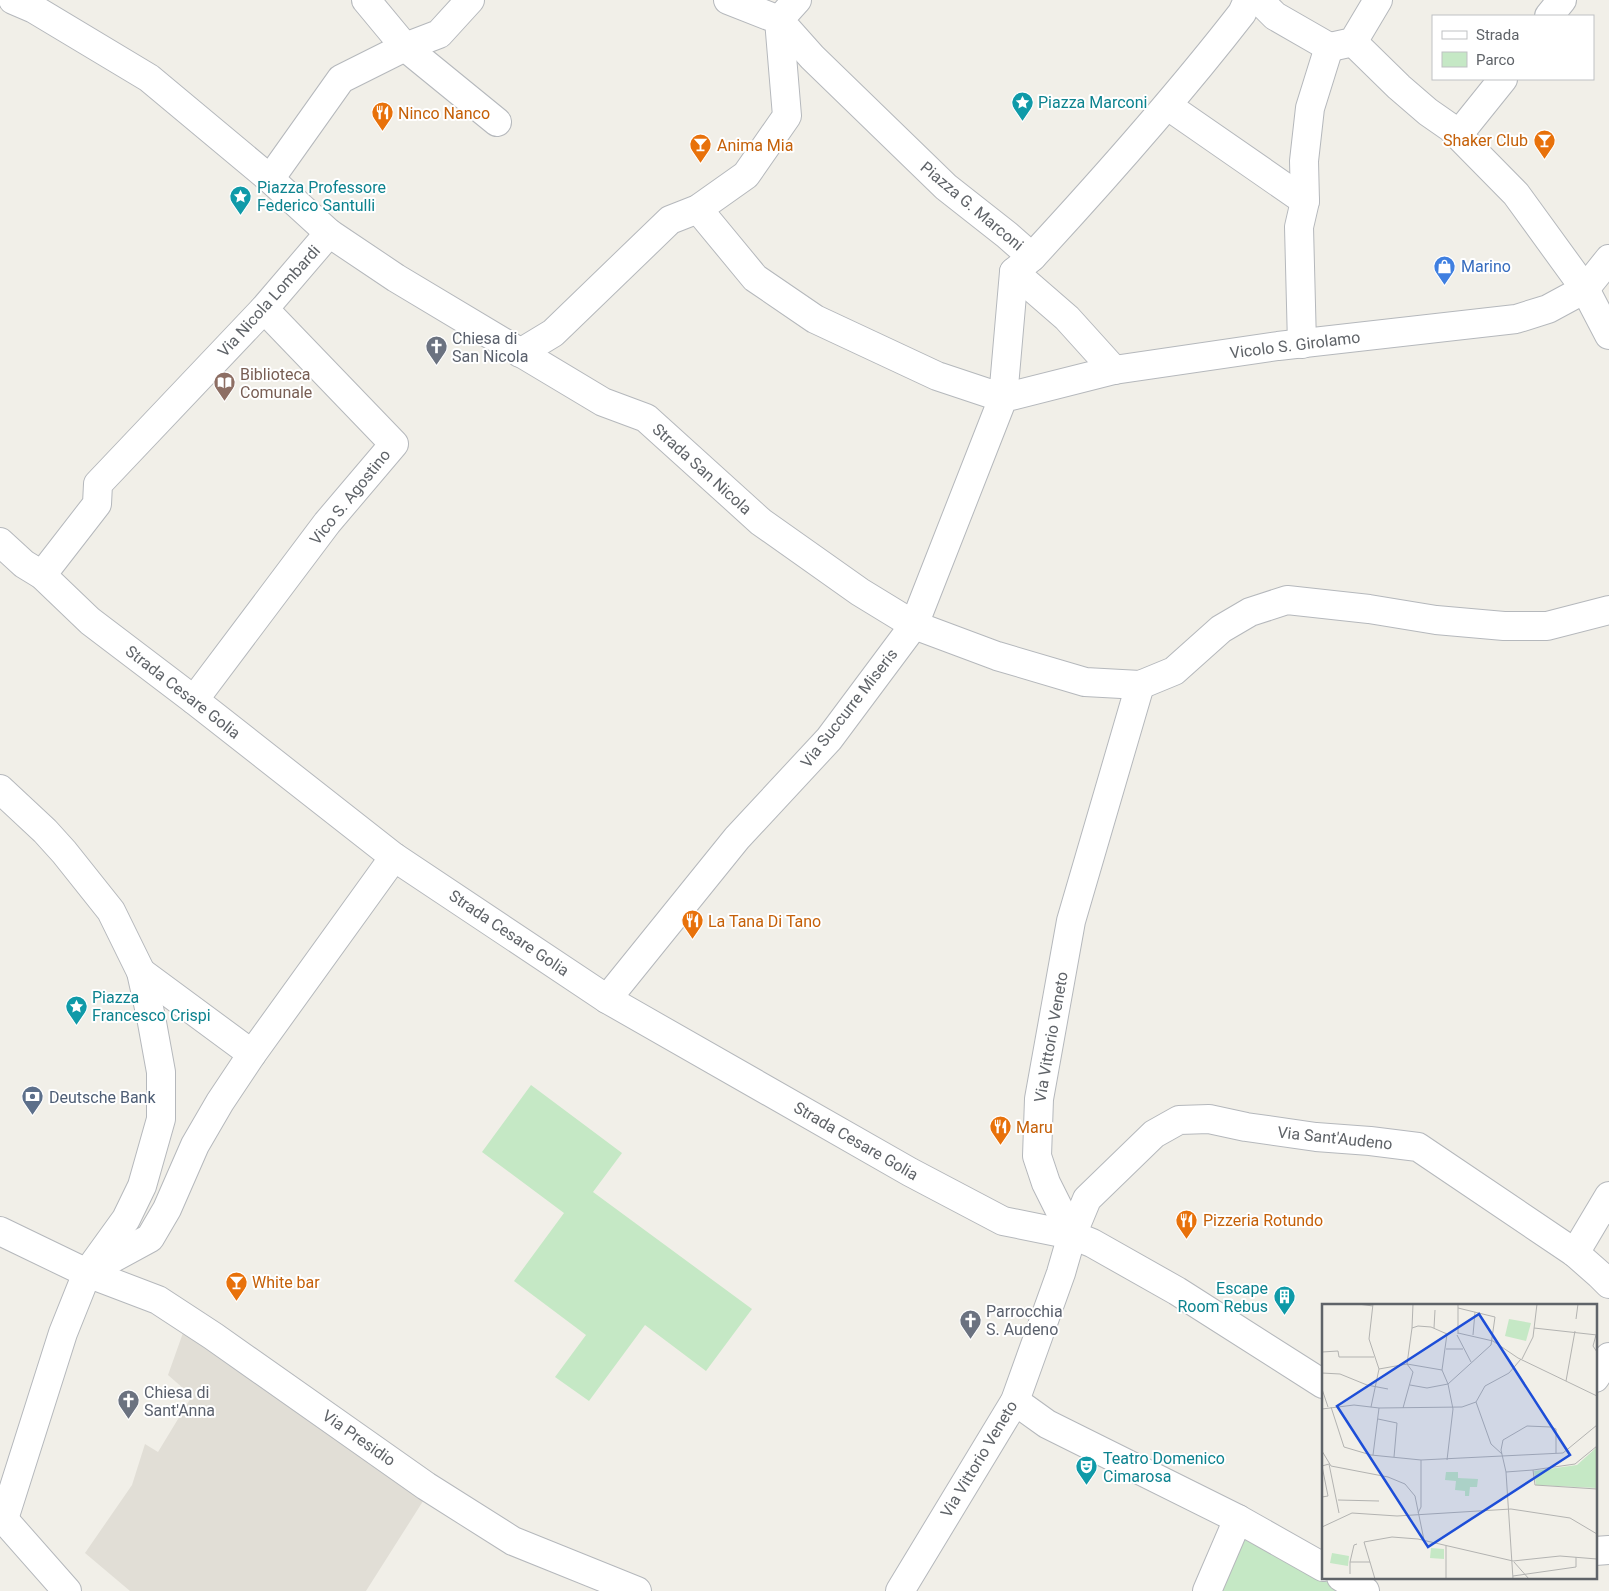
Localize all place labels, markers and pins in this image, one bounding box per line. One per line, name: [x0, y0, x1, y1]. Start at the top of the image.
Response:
place icon: Piazza Marconi: [1010, 90, 1034, 121]
place label: Piazza Marconi: [1038, 93, 1147, 112]
restaurant icon: Ninco Nanco: [370, 101, 394, 132]
place label: Ninco Nanco: [398, 104, 490, 123]
bar icon: Shaker Club: [1532, 128, 1556, 159]
place label: Shaker Club: [1443, 131, 1528, 150]
bar icon: Anima Mia: [689, 133, 713, 164]
place label: Anima Mia: [717, 136, 793, 155]
place label: Piazza Professore Federico Santulli: [257, 178, 386, 215]
place icon: Piazza Professore Federico Santulli: [229, 184, 253, 215]
shop icon: Marino: [1433, 254, 1457, 285]
place label: Marino: [1461, 257, 1511, 276]
place label: Chiesa di San Nicola: [452, 329, 528, 366]
church icon: Chiesa di San Nicola: [424, 335, 448, 366]
place label: Biblioteca Comunale: [240, 365, 312, 402]
library icon: Biblioteca Comunale: [212, 371, 236, 402]
restaurant icon: La Tana Di Tano: [680, 909, 704, 940]
place label: La Tana Di Tano: [708, 912, 821, 931]
place label: Piazza Francesco Crispi: [92, 988, 211, 1025]
place icon: Piazza Francesco Crispi: [64, 994, 88, 1025]
bank icon: Deutsche Bank: [21, 1085, 45, 1116]
place label: Deutsche Bank: [49, 1088, 156, 1107]
restaurant icon: Maru: [988, 1115, 1012, 1146]
place label: Maru: [1016, 1118, 1053, 1137]
restaurant icon: Pizzeria Rotundo: [1175, 1208, 1199, 1239]
place label: Pizzeria Rotundo: [1203, 1211, 1323, 1230]
bar icon: White bar: [224, 1270, 248, 1301]
place label: White bar: [252, 1273, 320, 1292]
place label: Escape Room Rebus: [1177, 1279, 1268, 1316]
building icon: Escape Room Rebus: [1272, 1285, 1296, 1316]
place label: Parrocchia S. Audeno: [986, 1302, 1063, 1339]
church icon: Parrocchia S. Audeno: [958, 1308, 982, 1339]
place label: Chiesa di Sant'Anna: [144, 1383, 215, 1420]
church icon: Chiesa di Sant'Anna: [116, 1389, 140, 1420]
place label: Teatro Domenico Cimarosa: [1103, 1449, 1225, 1486]
theatre icon: Teatro Domenico Cimarosa: [1075, 1455, 1099, 1486]

